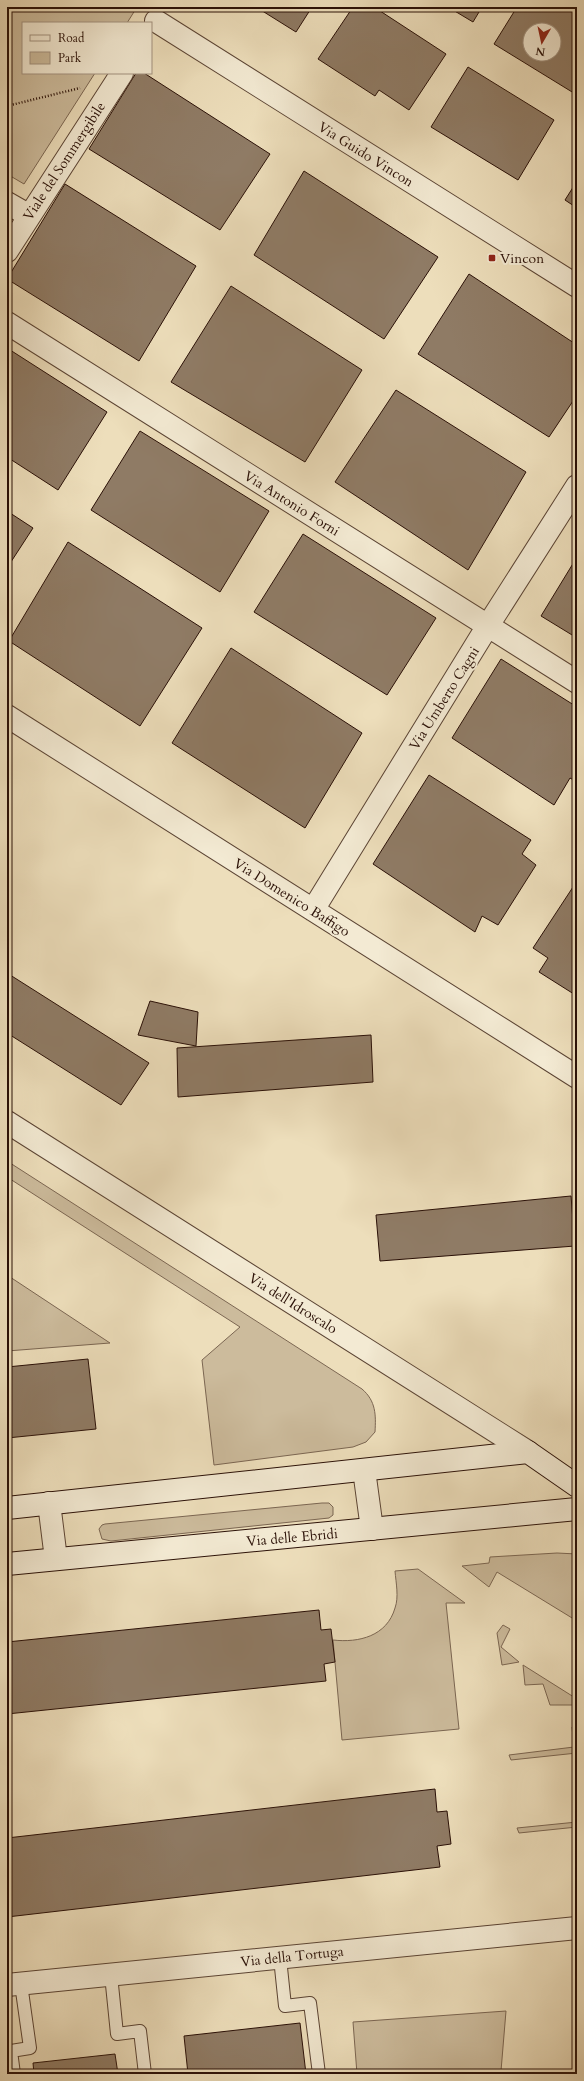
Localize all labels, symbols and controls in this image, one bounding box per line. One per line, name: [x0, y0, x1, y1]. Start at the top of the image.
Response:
legend: [22, 22, 152, 74]
north arrow: [522, 22, 562, 62]
text: Road: [58, 30, 85, 46]
text: N: [534, 43, 546, 60]
text: Park: [58, 50, 82, 66]
street label: Viale del Sommergibile: [19, 98, 110, 224]
street label: Via Guido Vincon: [314, 117, 417, 192]
place label: Vincon: [500, 249, 544, 268]
marker: Vincon: [487, 253, 497, 263]
street label: Via Antonio Forni: [240, 466, 343, 541]
street label: Via Umberto Cagni: [405, 643, 484, 754]
street label: Via Domenico Baffigo: [230, 854, 354, 941]
street label: Via dell'Idroscalo: [245, 1269, 341, 1339]
street label: Via delle Ebridi: [246, 1524, 339, 1551]
street label: Via della Tortuga: [239, 1942, 345, 1971]

